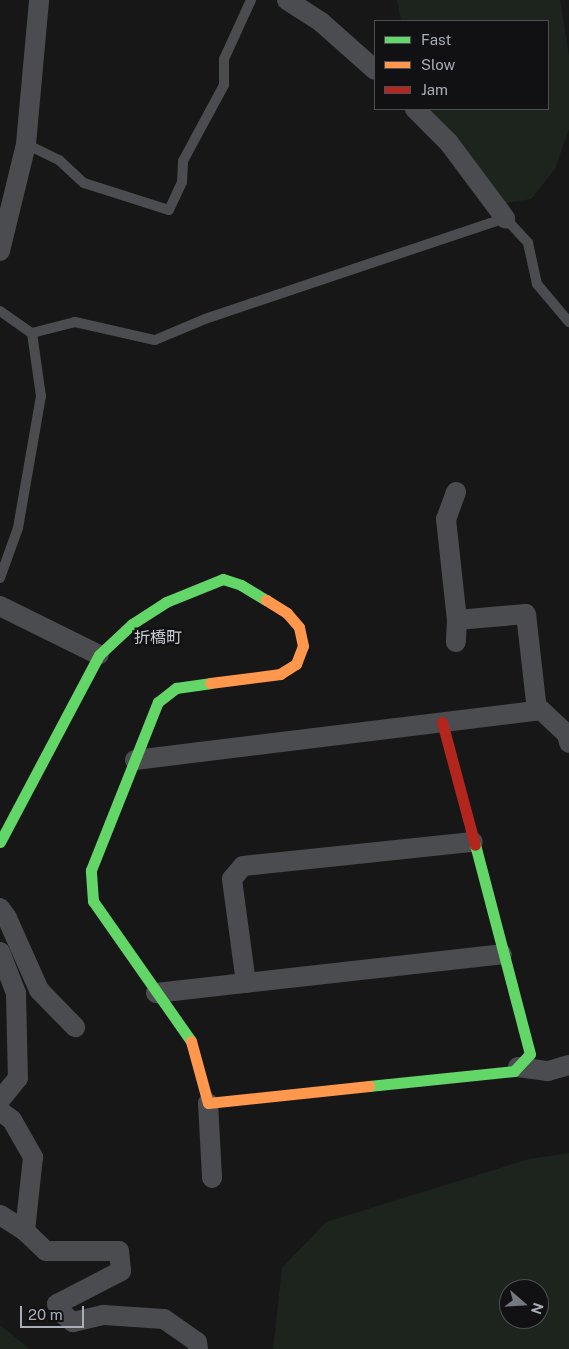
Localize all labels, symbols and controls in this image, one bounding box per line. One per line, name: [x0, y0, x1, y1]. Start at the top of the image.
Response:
legend: [374, 20, 549, 110]
text: Fast: [421, 31, 451, 48]
text: Slow: [421, 56, 455, 73]
text: Jam: [421, 81, 448, 98]
district label: 折橋町: [134, 628, 182, 648]
north arrow: [499, 1279, 549, 1329]
scale bar: [22, 1296, 86, 1328]
text: N: [528, 1301, 547, 1316]
text: 20 m: [28, 1306, 63, 1323]

